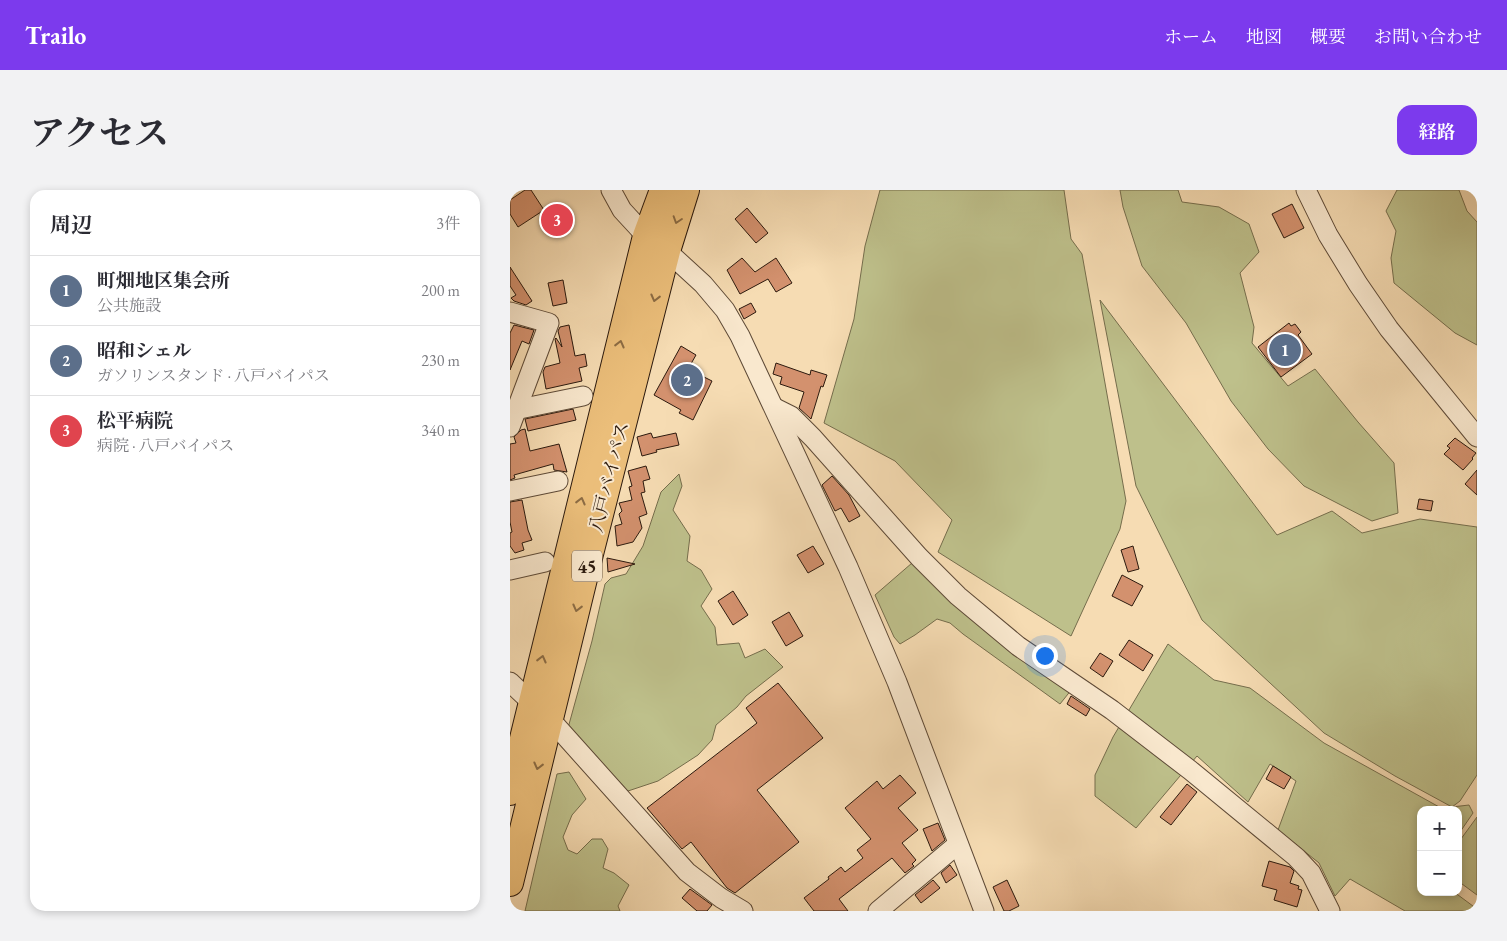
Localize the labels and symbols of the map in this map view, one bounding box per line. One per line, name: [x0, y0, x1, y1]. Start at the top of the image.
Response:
pin: 3: [541, 201, 573, 239]
one-way arrow: [672, 216, 682, 224]
one-way arrow: [650, 293, 661, 302]
pin: 1: [1269, 331, 1301, 369]
one-way arrow: [614, 339, 625, 348]
pin: 2: [671, 361, 703, 399]
street label: 八戸バイパス: [583, 419, 635, 535]
one-way arrow: [575, 497, 586, 506]
road number: 45: [572, 551, 602, 582]
one-way arrow: [572, 604, 583, 613]
your location: [1032, 643, 1058, 669]
one-way arrow: [537, 656, 547, 664]
one-way arrow: [534, 762, 544, 770]

